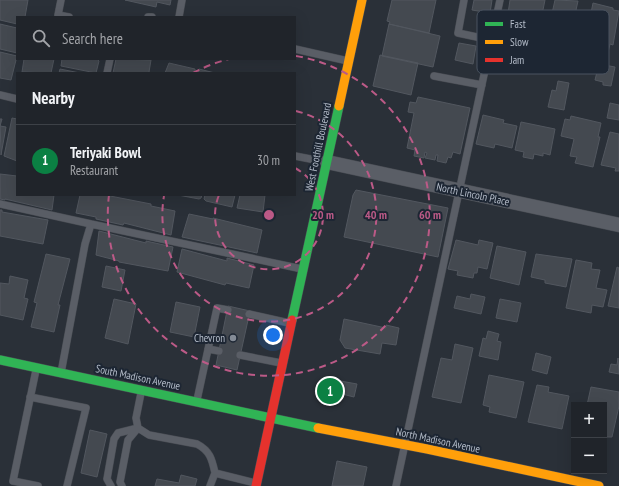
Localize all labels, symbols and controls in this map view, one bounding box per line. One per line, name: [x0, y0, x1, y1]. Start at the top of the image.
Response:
legend: [477, 10, 609, 74]
search box: [16, 16, 296, 60]
text: Fast: [510, 17, 526, 31]
icon: search: [30, 27, 52, 49]
text: Search here: [62, 29, 123, 48]
text: Slow: [510, 35, 529, 49]
text: Jam: [509, 53, 524, 67]
text: Nearby: [32, 87, 75, 109]
street label: West Foothill Boulevard: [302, 101, 334, 193]
text: Teriyaki Bowl: [70, 143, 141, 162]
text: 1: [42, 152, 48, 169]
text: 30 m: [257, 152, 280, 169]
text: Restaurant: [70, 162, 118, 179]
street label: North Lincoln Place: [435, 179, 511, 209]
text: 20 m: [312, 207, 334, 222]
text: 40 m: [365, 207, 387, 222]
text: 60 m: [419, 207, 441, 222]
centre of rings: [262, 208, 276, 222]
your location: [263, 325, 283, 345]
place label: Chevron: [194, 331, 225, 345]
marker: Chevron: [228, 333, 238, 343]
street label: South Madison Avenue: [94, 361, 182, 393]
pin: 1: [317, 376, 343, 406]
map controls: [571, 402, 607, 474]
button: +: [571, 402, 607, 438]
street label: North Madison Avenue: [395, 424, 482, 456]
button: −: [571, 438, 607, 474]

